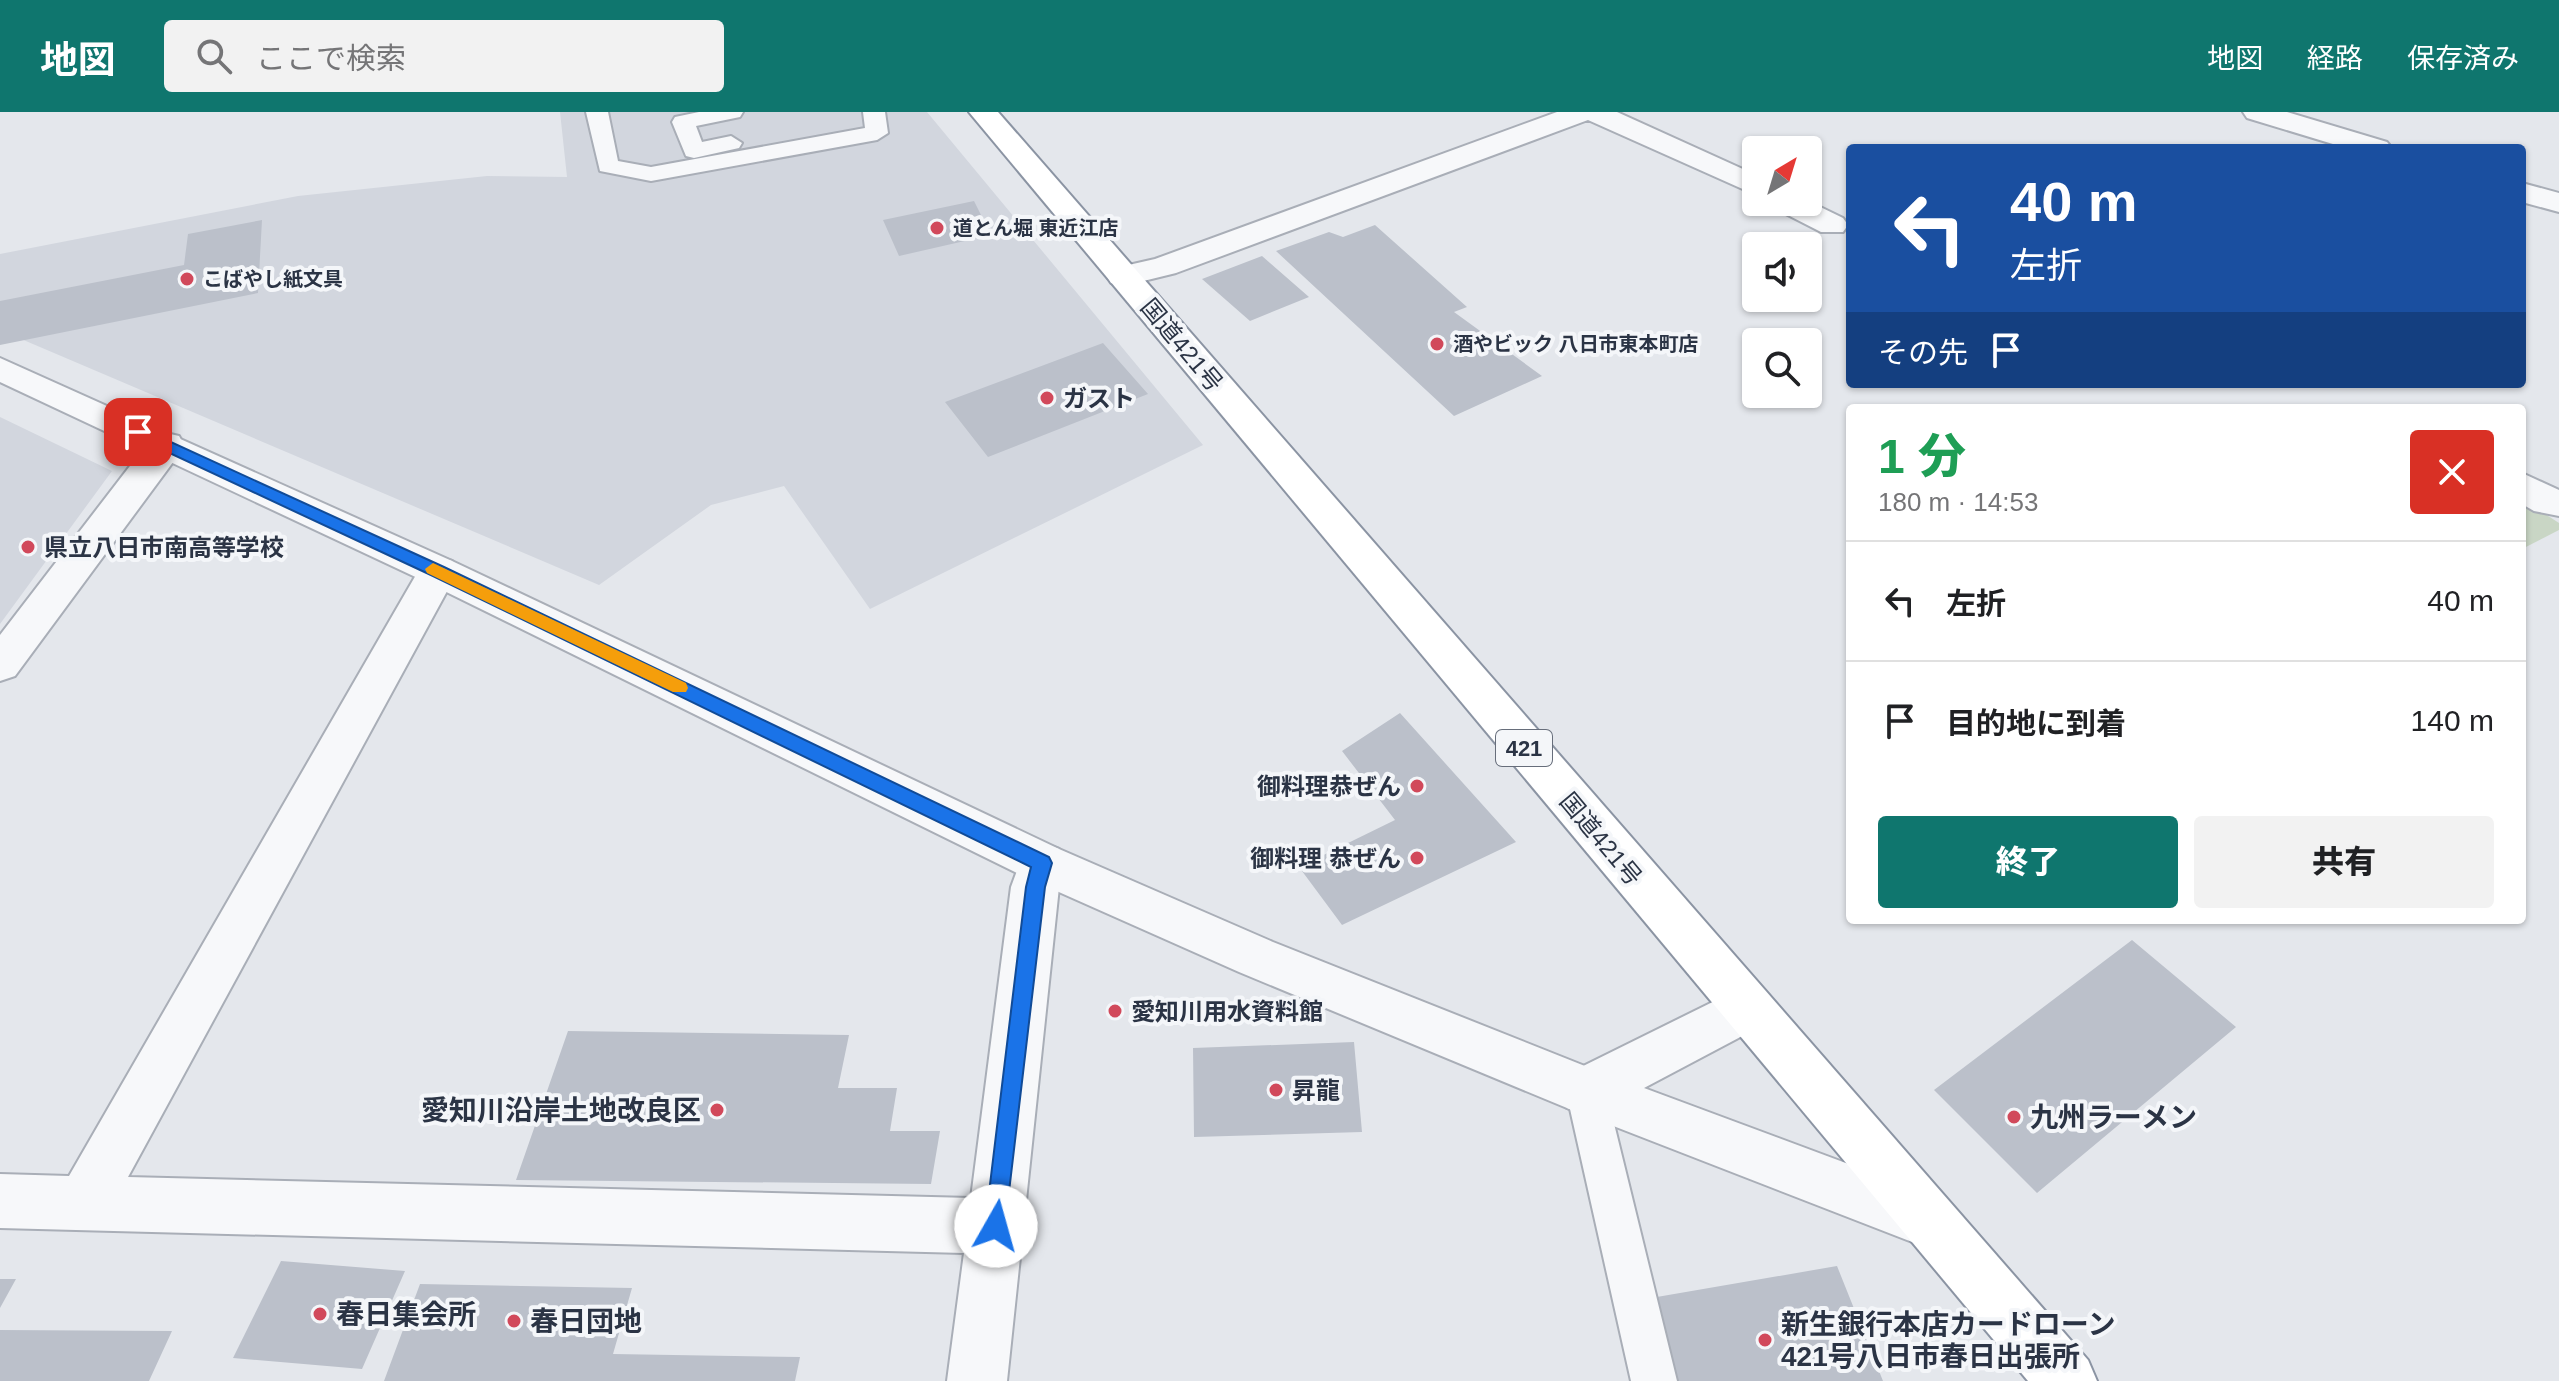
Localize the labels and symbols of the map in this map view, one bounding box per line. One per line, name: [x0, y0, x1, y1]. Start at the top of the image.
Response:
north arrow: [1742, 136, 1822, 216]
place label: 道とん堀 東近江店: [953, 217, 1119, 239]
marker: 道とん堀 東近江店: [928, 219, 946, 237]
place label: こばやし紙文具: [203, 268, 343, 290]
marker: こばやし紙文具: [178, 270, 196, 288]
street label: 国道421号: [1136, 293, 1228, 397]
place label: 酒やビック 八日市東本町店: [1453, 333, 1699, 355]
marker: 酒やビック 八日市東本町店: [1428, 335, 1446, 353]
place label: ガスト: [1063, 385, 1135, 412]
marker: ガスト: [1038, 389, 1056, 407]
pin: [104, 398, 172, 466]
place label: 県立八日市南高等学校: [44, 534, 284, 561]
marker: 県立八日市南高等学校: [19, 538, 37, 556]
road number: 421: [1496, 730, 1552, 766]
place label: 御料理恭ぜん: [1257, 773, 1401, 800]
marker: 御料理恭ぜん: [1408, 777, 1426, 795]
street label: 国道421号: [1555, 787, 1647, 891]
place label: 御料理 恭ぜん: [1250, 845, 1401, 872]
marker: 御料理 恭ぜん: [1408, 849, 1426, 867]
place label: 愛知川用水資料館: [1131, 998, 1323, 1025]
marker: 愛知川用水資料館: [1106, 1002, 1124, 1020]
place label: 昇龍: [1292, 1077, 1340, 1104]
marker: 昇龍: [1267, 1081, 1285, 1099]
place label: 愛知川沿岸土地改良区: [421, 1095, 701, 1126]
marker: 愛知川沿岸土地改良区: [708, 1101, 726, 1119]
place label: 九州ラーメン: [2030, 1102, 2197, 1133]
marker: 九州ラーメン: [2005, 1108, 2023, 1126]
position arrow: [954, 1184, 1038, 1268]
place label: 春日集会所: [336, 1299, 476, 1330]
marker: 春日集会所: [311, 1305, 329, 1323]
place label: 春日団地: [530, 1306, 642, 1337]
place label: 新生銀行本店カードローン 421号八日市春日出張所: [1781, 1309, 2116, 1372]
marker: 春日団地: [505, 1312, 523, 1330]
marker: 新生銀行本店カードローン 421号八日市春日出張所: [1756, 1331, 1774, 1349]

